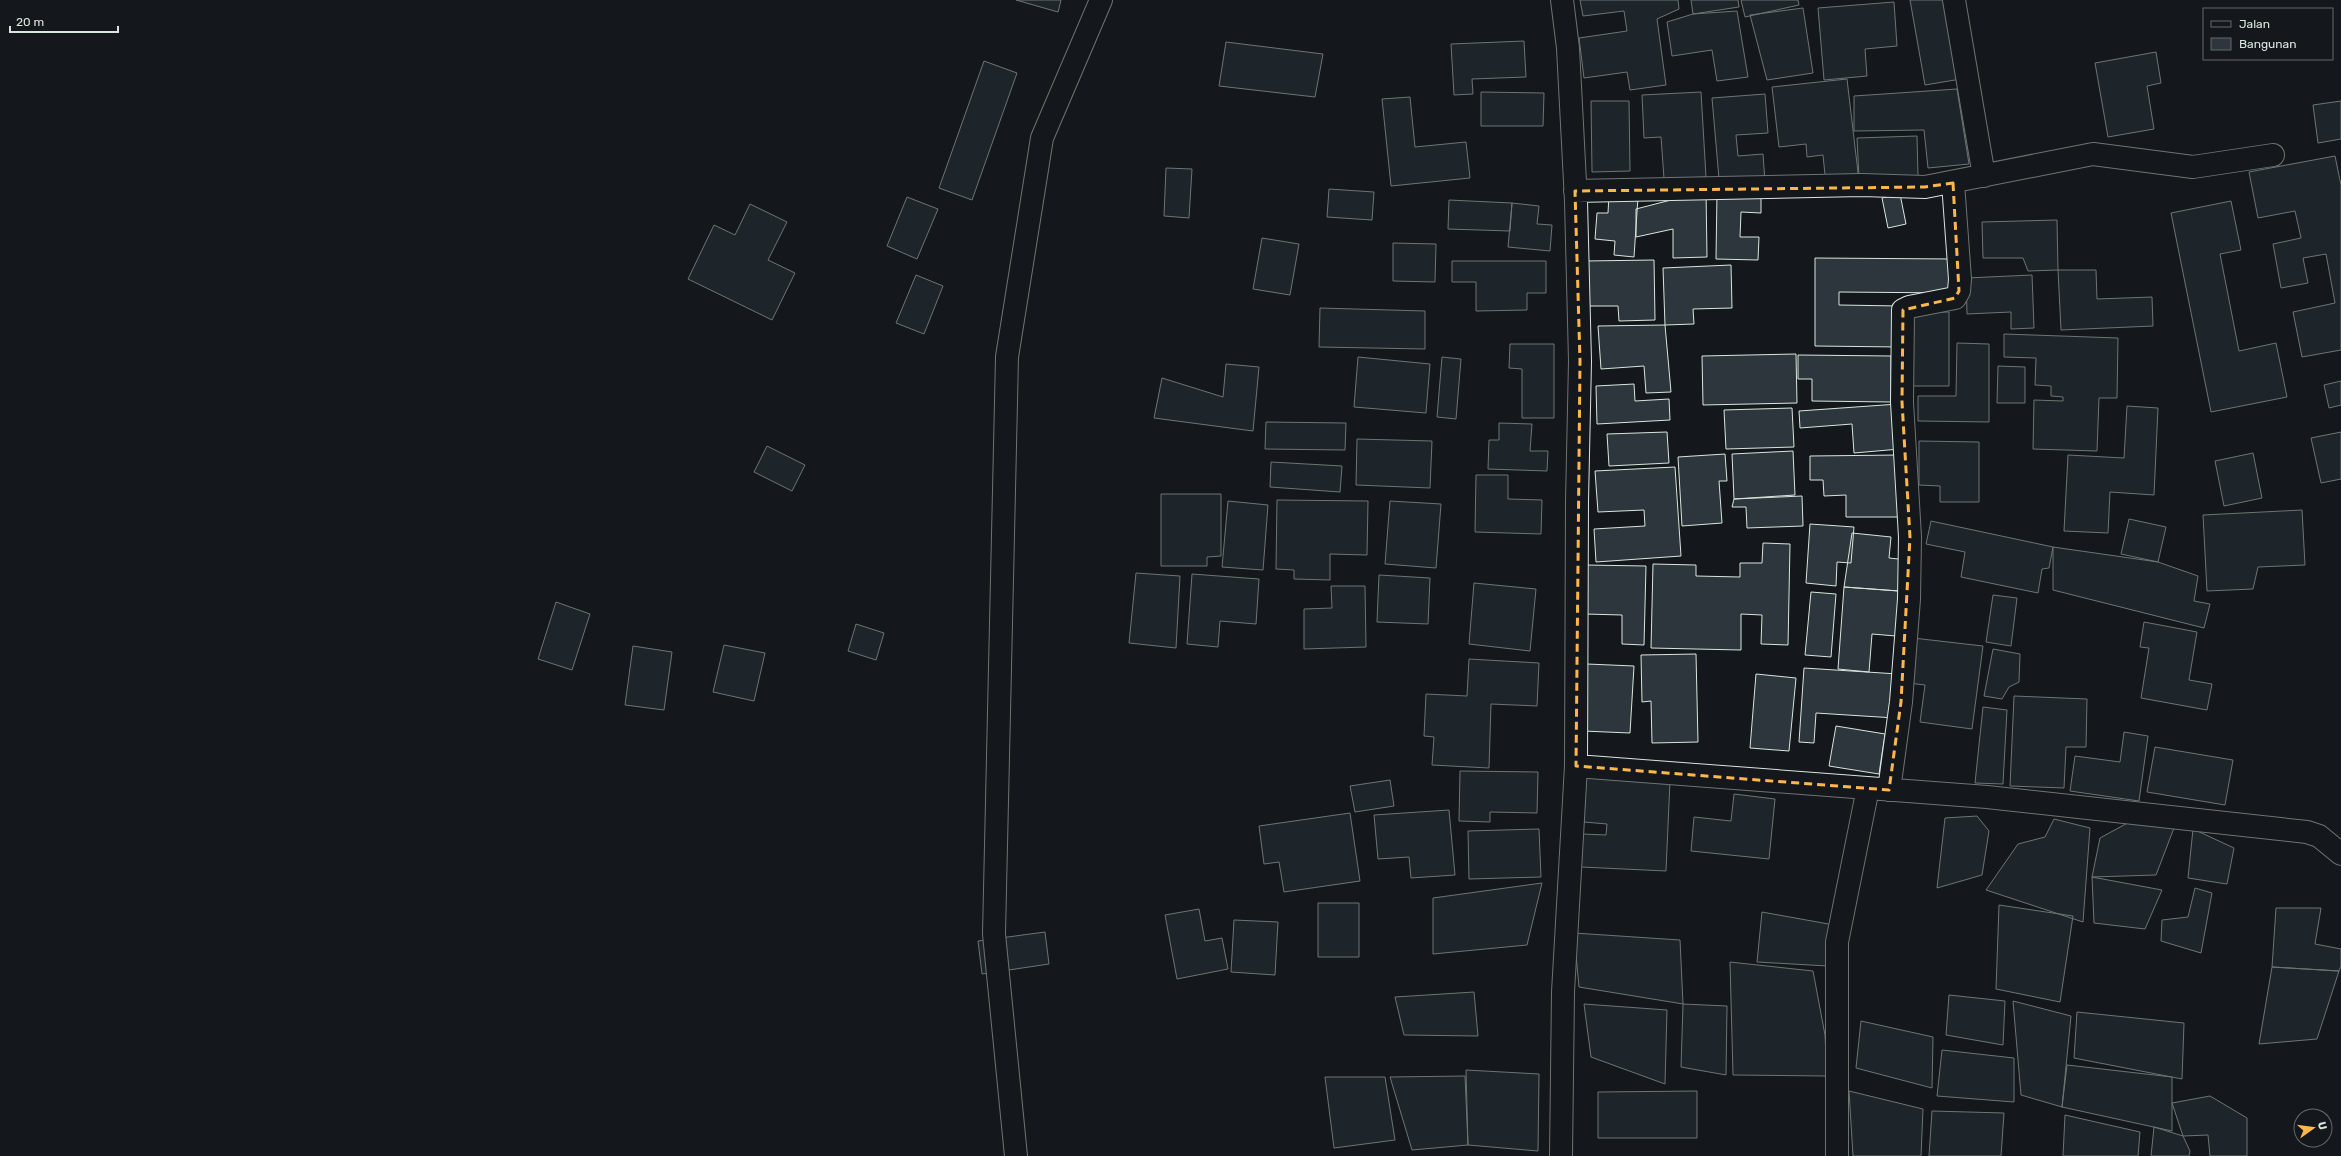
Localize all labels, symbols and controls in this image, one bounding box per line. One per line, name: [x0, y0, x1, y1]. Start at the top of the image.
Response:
scale bar: [10, 8, 118, 34]
legend: [2203, 8, 2333, 60]
text: 20 m: [16, 15, 44, 29]
text: Jalan: [2239, 17, 2270, 31]
text: Bangunan: [2239, 37, 2296, 51]
north arrow: [2293, 1108, 2333, 1148]
text: U: [2315, 1120, 2329, 1131]

